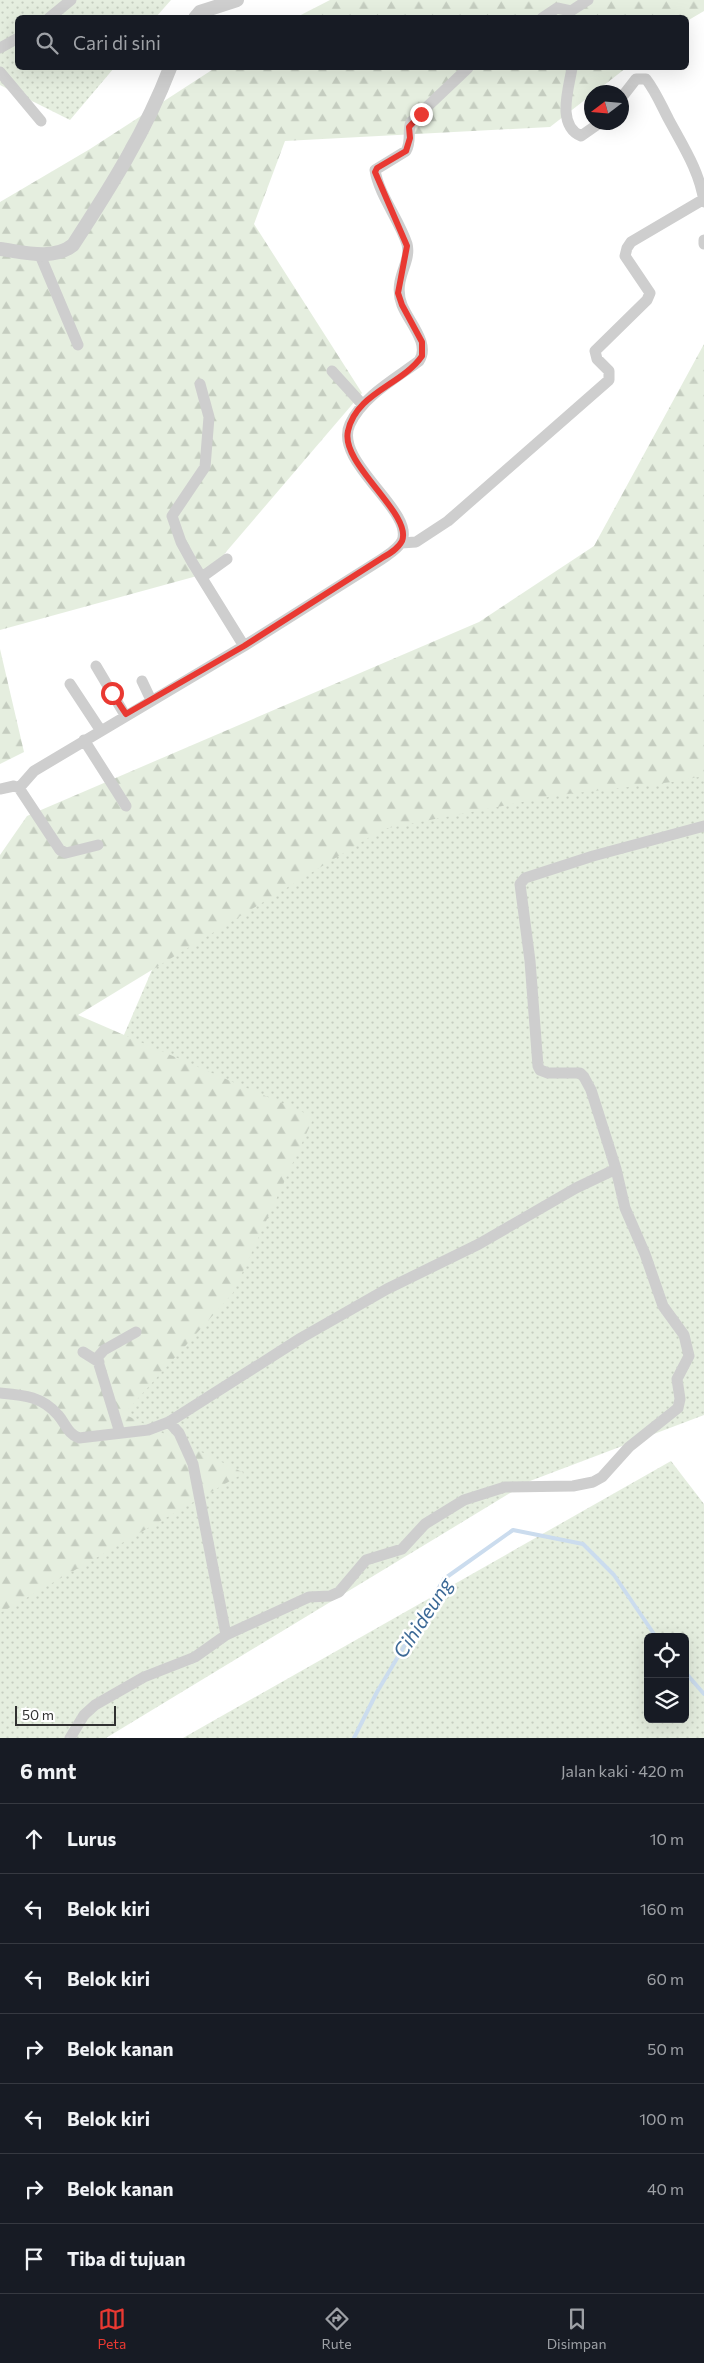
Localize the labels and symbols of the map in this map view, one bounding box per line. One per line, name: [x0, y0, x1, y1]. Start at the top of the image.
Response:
north arrow: [584, 85, 629, 130]
route end: [410, 103, 433, 126]
route start: [101, 682, 124, 705]
water label: Cihideung: [387, 1572, 458, 1662]
scale bar: [15, 1703, 116, 1726]

